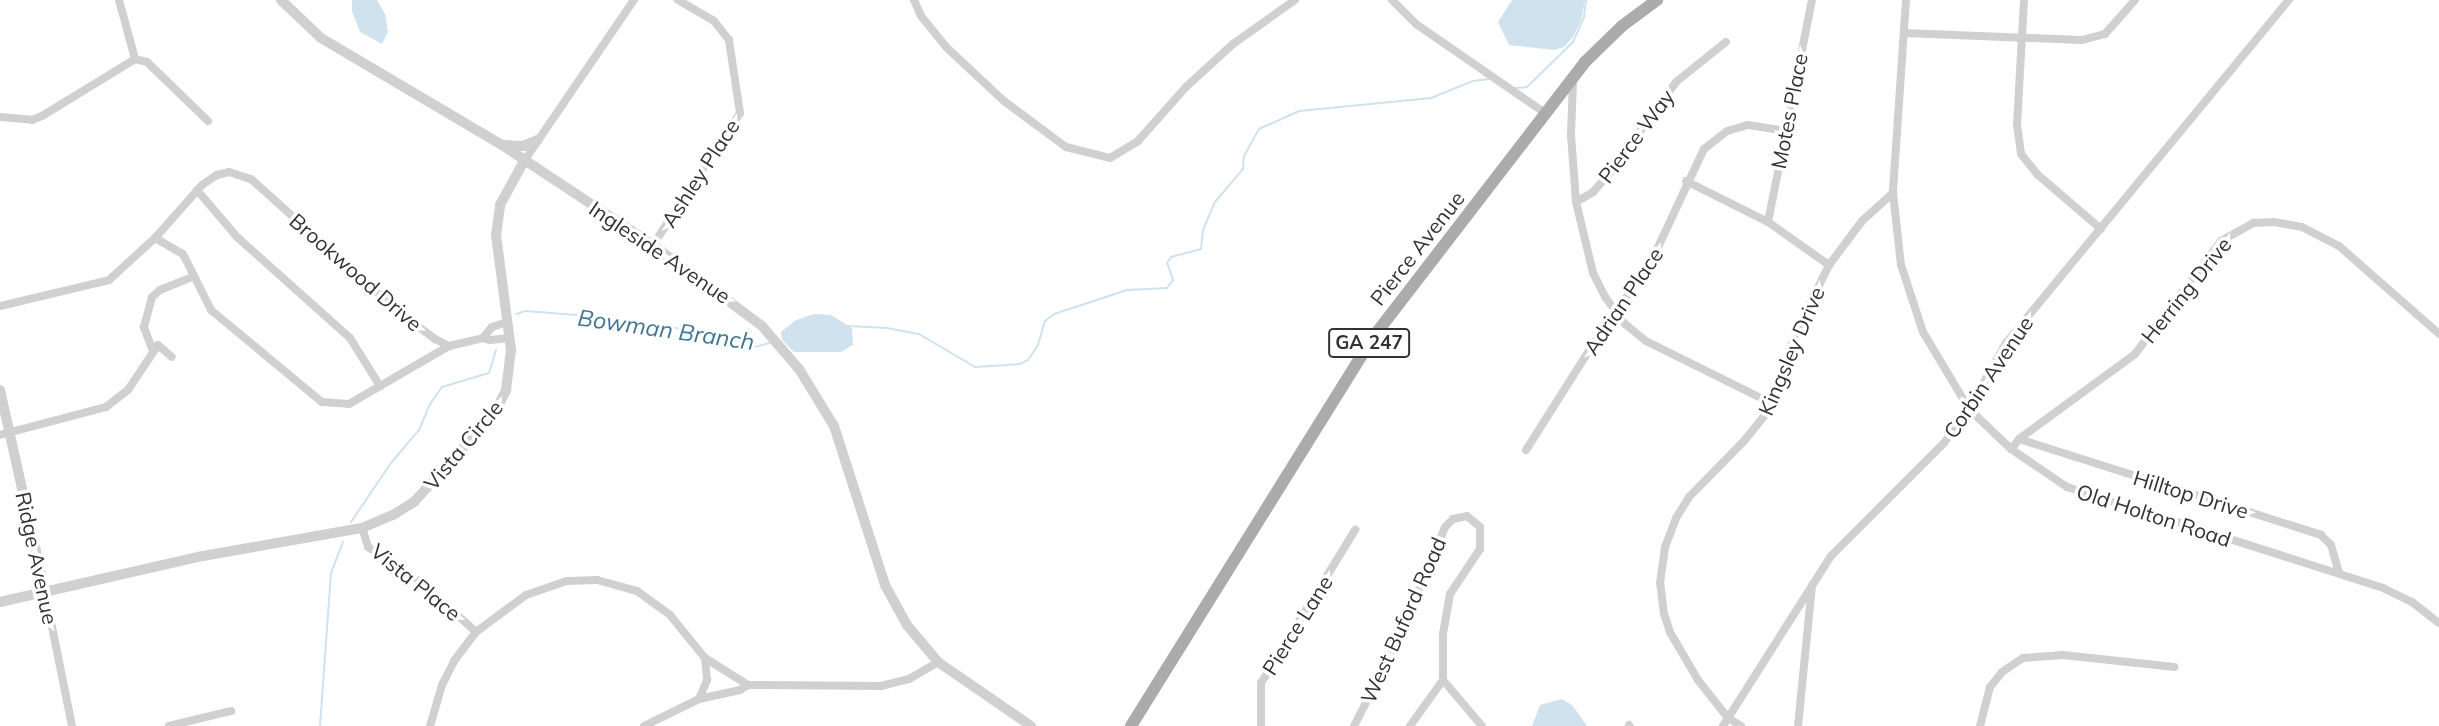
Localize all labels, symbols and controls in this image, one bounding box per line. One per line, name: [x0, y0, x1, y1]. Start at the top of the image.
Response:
street label: Motes Place: [1765, 51, 1813, 171]
street label: Pierce Way: [1593, 84, 1679, 188]
street label: Ashley Place: [656, 114, 744, 232]
street label: Pierce Avenue: [1365, 186, 1469, 310]
street label: Ingleside Avenue: [585, 195, 735, 309]
street label: Brookwood Drive: [285, 208, 427, 336]
street label: Herring Drive: [2136, 232, 2236, 348]
street label: Adrian Place: [1578, 243, 1668, 359]
street label: Kingsley Drive: [1753, 283, 1829, 419]
water label: Bowman Branch: [576, 304, 756, 356]
street label: Corbin Avenue: [1938, 311, 2038, 443]
road number: GA 247: [1327, 328, 1411, 358]
street label: Vista Circle: [418, 395, 508, 495]
street label: Hilltop Drive: [2130, 465, 2252, 523]
street label: Old Holton Road: [2074, 478, 2234, 552]
street label: Ridge Avenue: [11, 489, 63, 627]
street label: West Buford Road: [1355, 533, 1451, 707]
street label: Vista Place: [366, 538, 466, 626]
street label: Pierce Lane: [1257, 571, 1337, 679]

